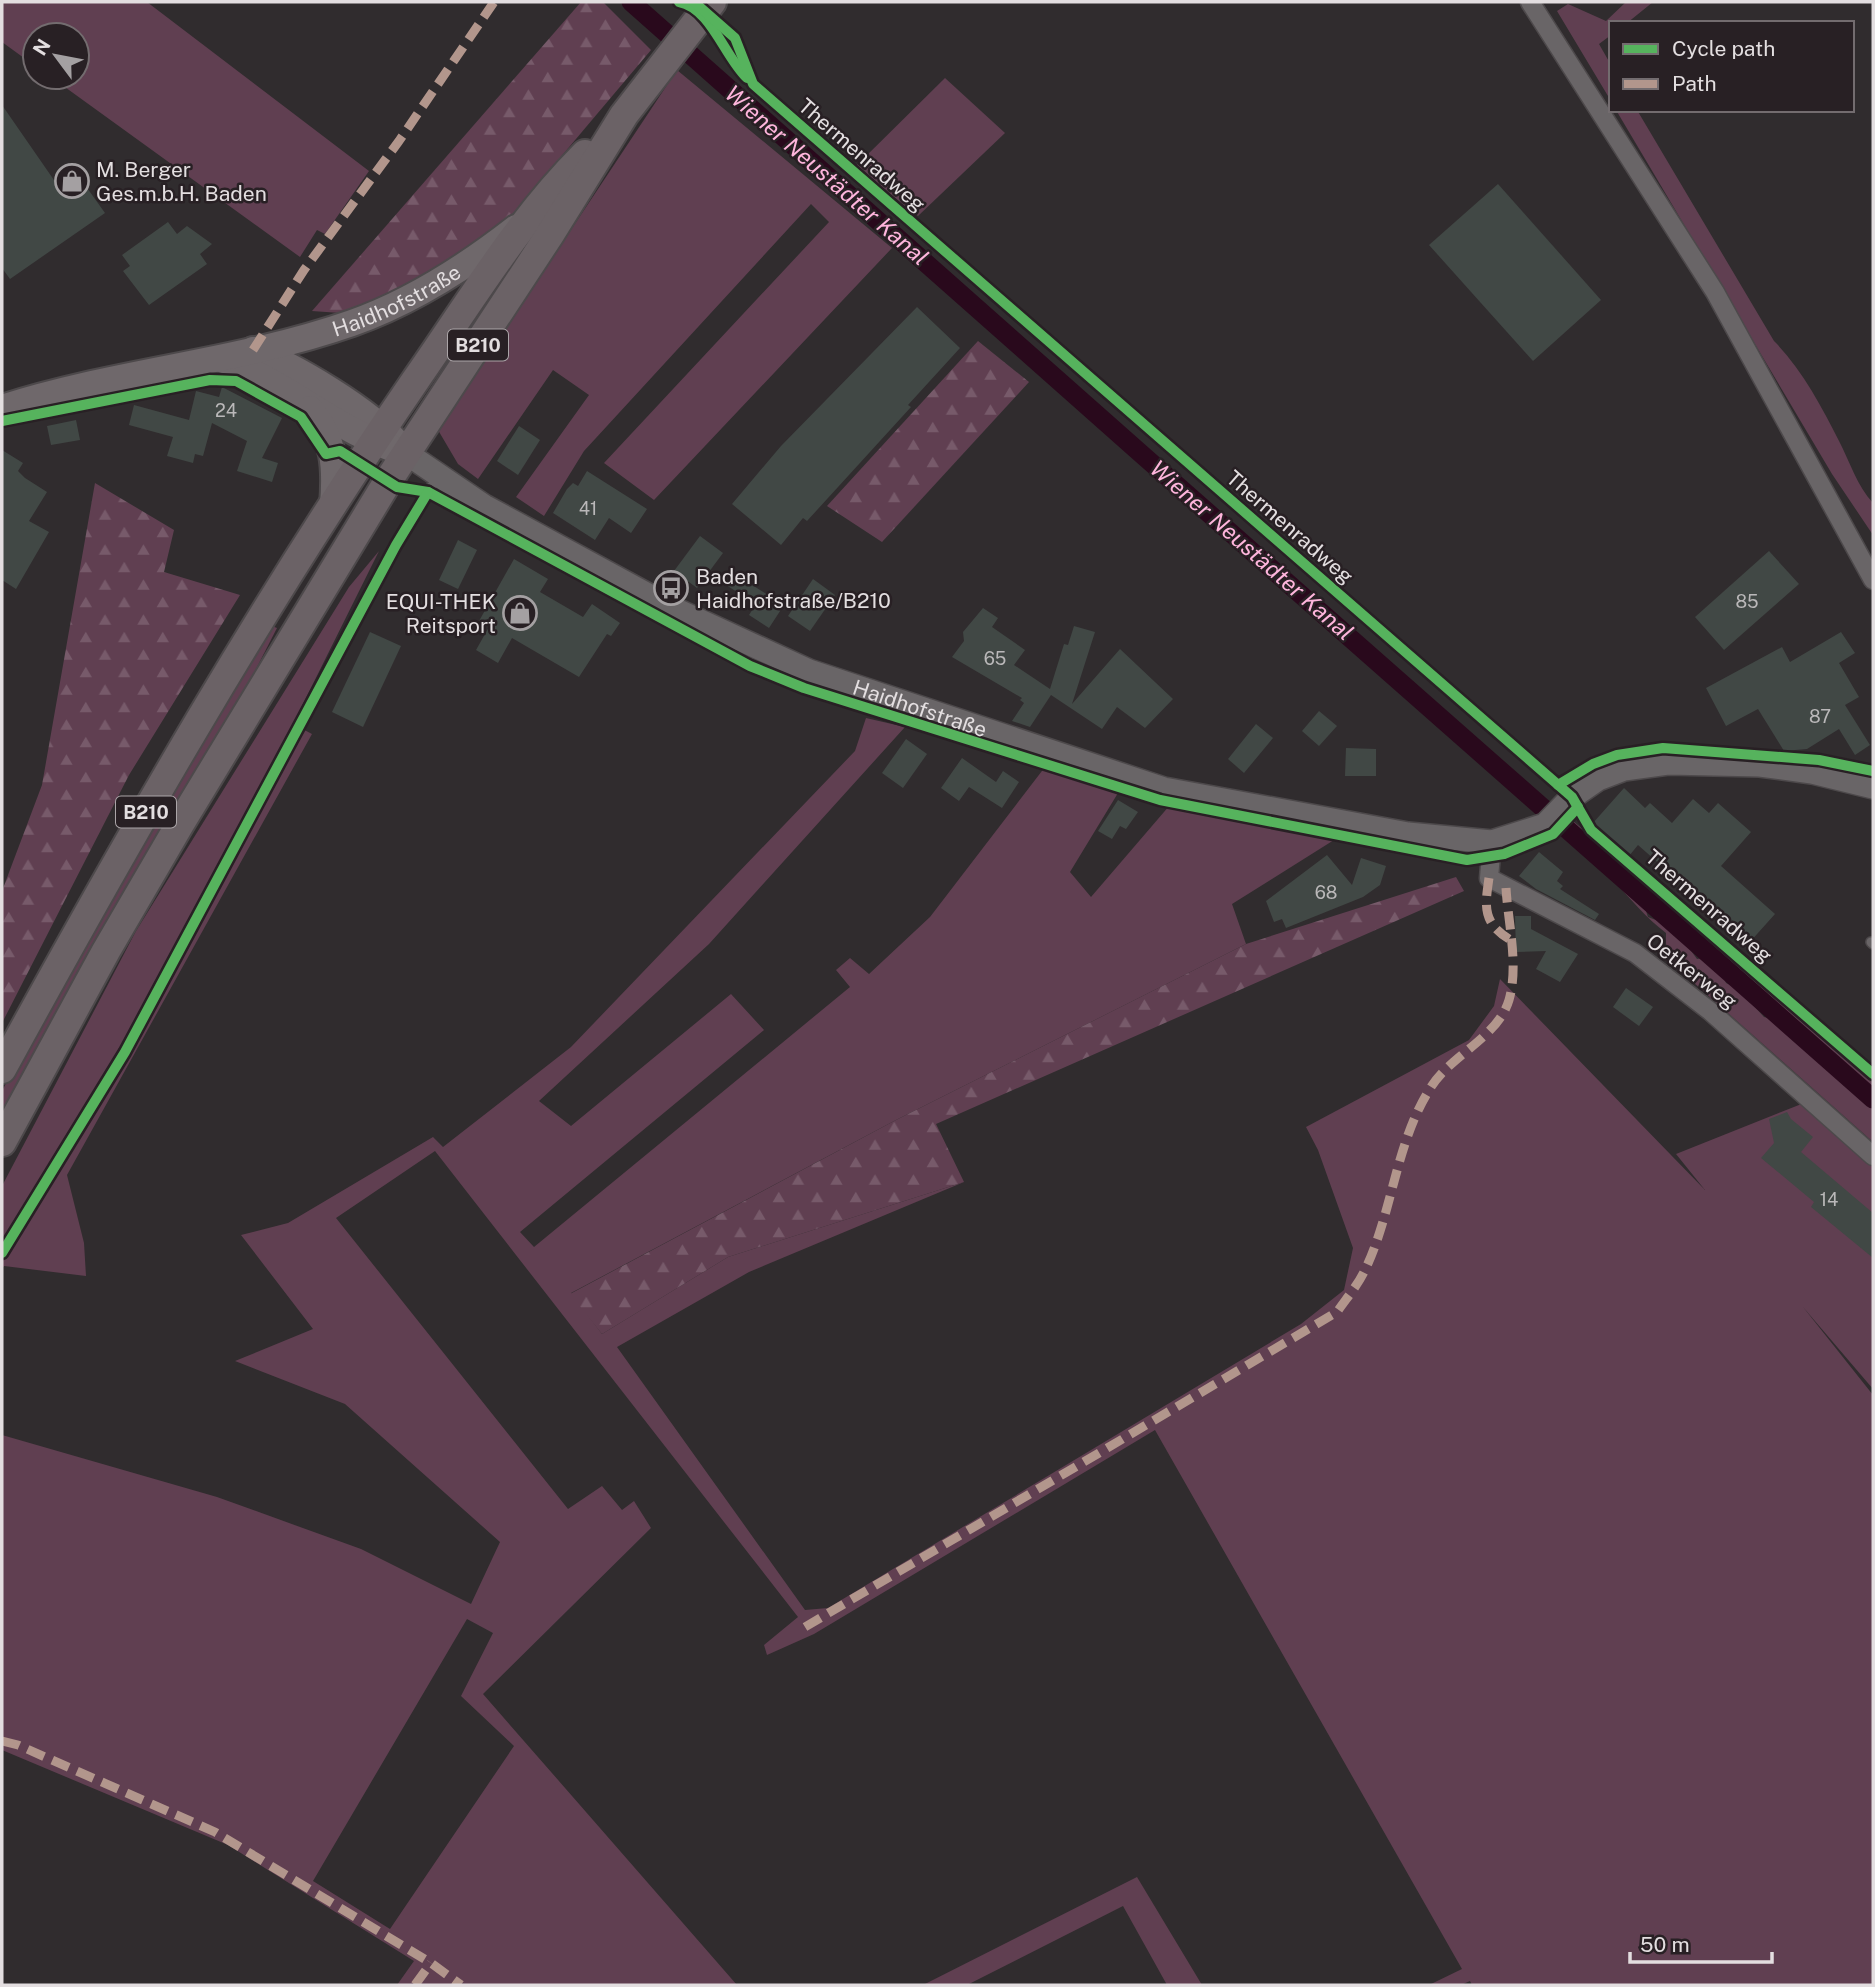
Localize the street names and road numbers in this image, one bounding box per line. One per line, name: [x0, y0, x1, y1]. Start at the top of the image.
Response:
street label: Thermenradweg: [793, 93, 931, 217]
street label: Haidhofstraße: [329, 259, 465, 341]
road number: B210: [448, 330, 508, 360]
street label: Thermenradweg: [1221, 465, 1359, 589]
street label: Haidhofstraße: [850, 674, 990, 742]
road number: B210: [116, 796, 176, 828]
street label: Thermenradweg: [1640, 844, 1778, 968]
street label: Oetkerweg: [1642, 928, 1742, 1014]

